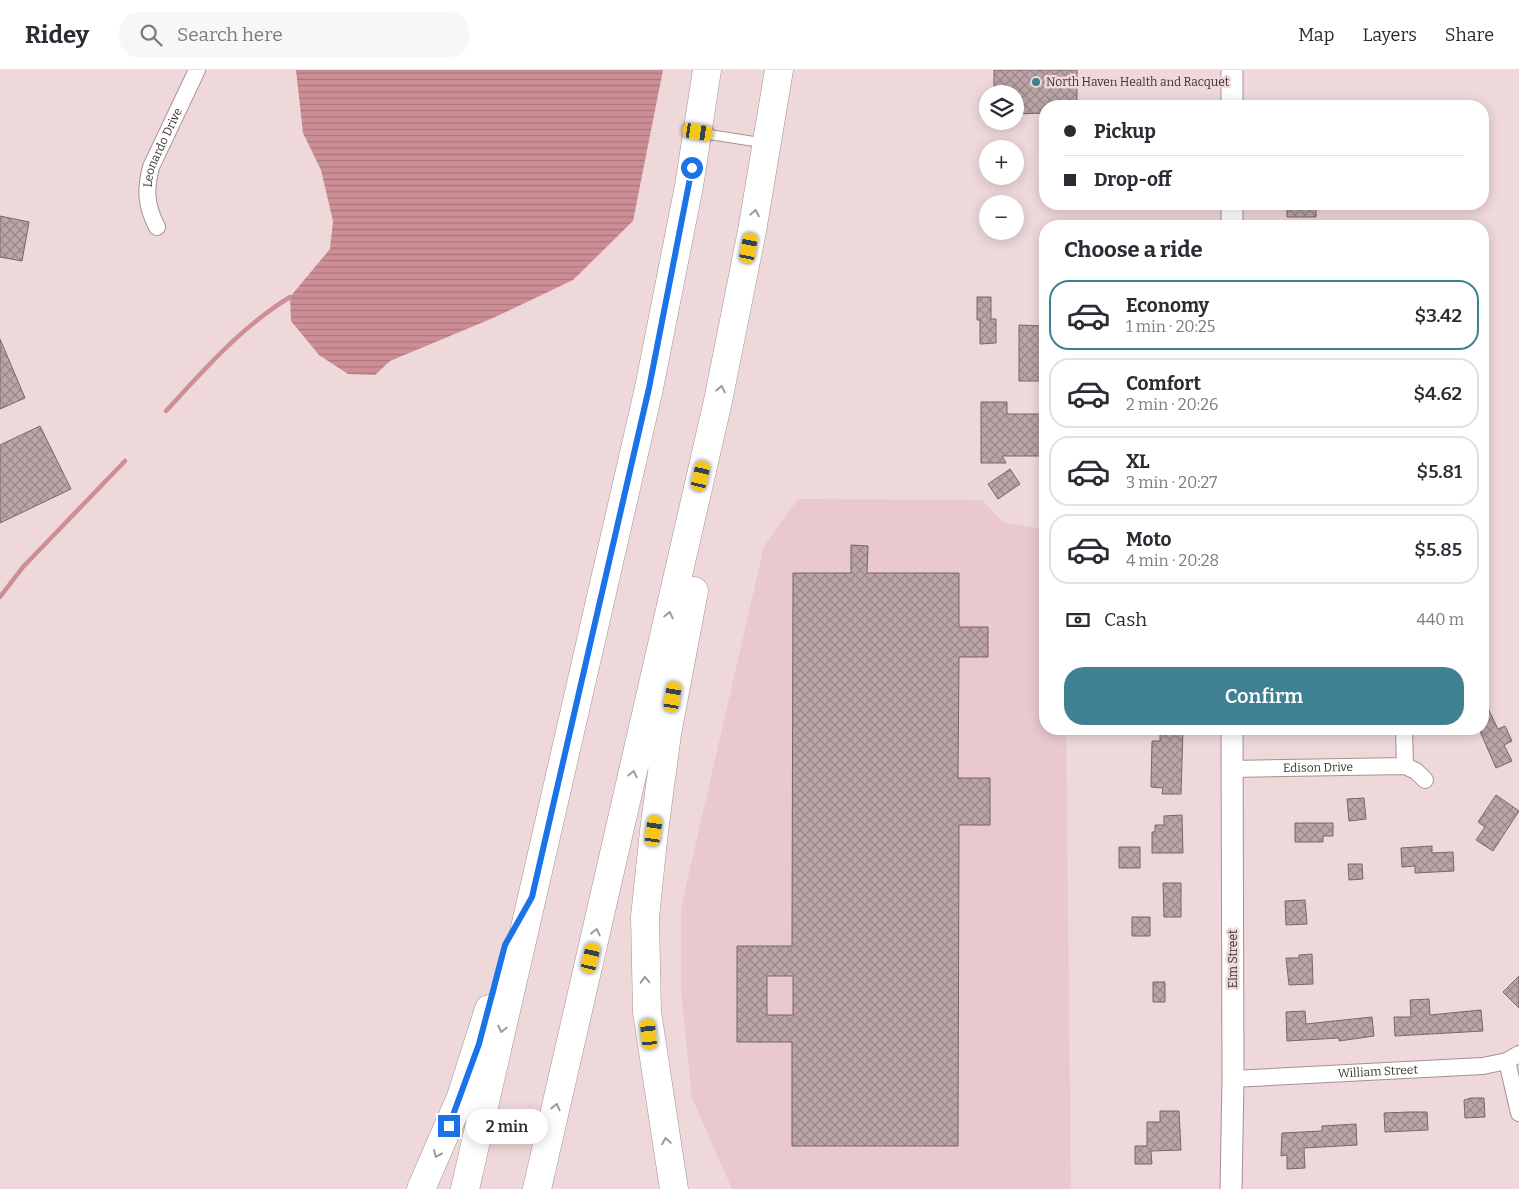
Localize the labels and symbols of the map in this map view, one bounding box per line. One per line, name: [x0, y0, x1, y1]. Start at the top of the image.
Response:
place label: North Haven Health and Racquet: [1046, 75, 1230, 89]
marker: North Haven Health and Racquet: [1030, 76, 1042, 88]
street label: Leonardo Drive: [140, 106, 185, 188]
car: [682, 122, 713, 142]
route start: [681, 157, 703, 179]
one-way arrow: [750, 208, 760, 217]
car: [738, 232, 759, 264]
one-way arrow: [715, 385, 726, 394]
car: [690, 460, 711, 492]
one-way arrow: [663, 611, 674, 620]
car: [663, 681, 682, 713]
street label: Edison Drive: [1283, 760, 1353, 775]
one-way arrow: [627, 769, 638, 778]
car: [644, 815, 663, 847]
one-way arrow: [591, 927, 601, 936]
street label: Elm Street: [1226, 929, 1240, 988]
car: [580, 942, 601, 974]
one-way arrow: [640, 976, 650, 984]
car: [639, 1018, 658, 1050]
one-way arrow: [497, 1025, 508, 1034]
street label: William Street: [1337, 1062, 1419, 1081]
one-way arrow: [550, 1103, 561, 1112]
callout: 2 min: [466, 1108, 549, 1144]
route end: [438, 1115, 460, 1137]
one-way arrow: [661, 1137, 671, 1145]
one-way arrow: [432, 1149, 443, 1158]

